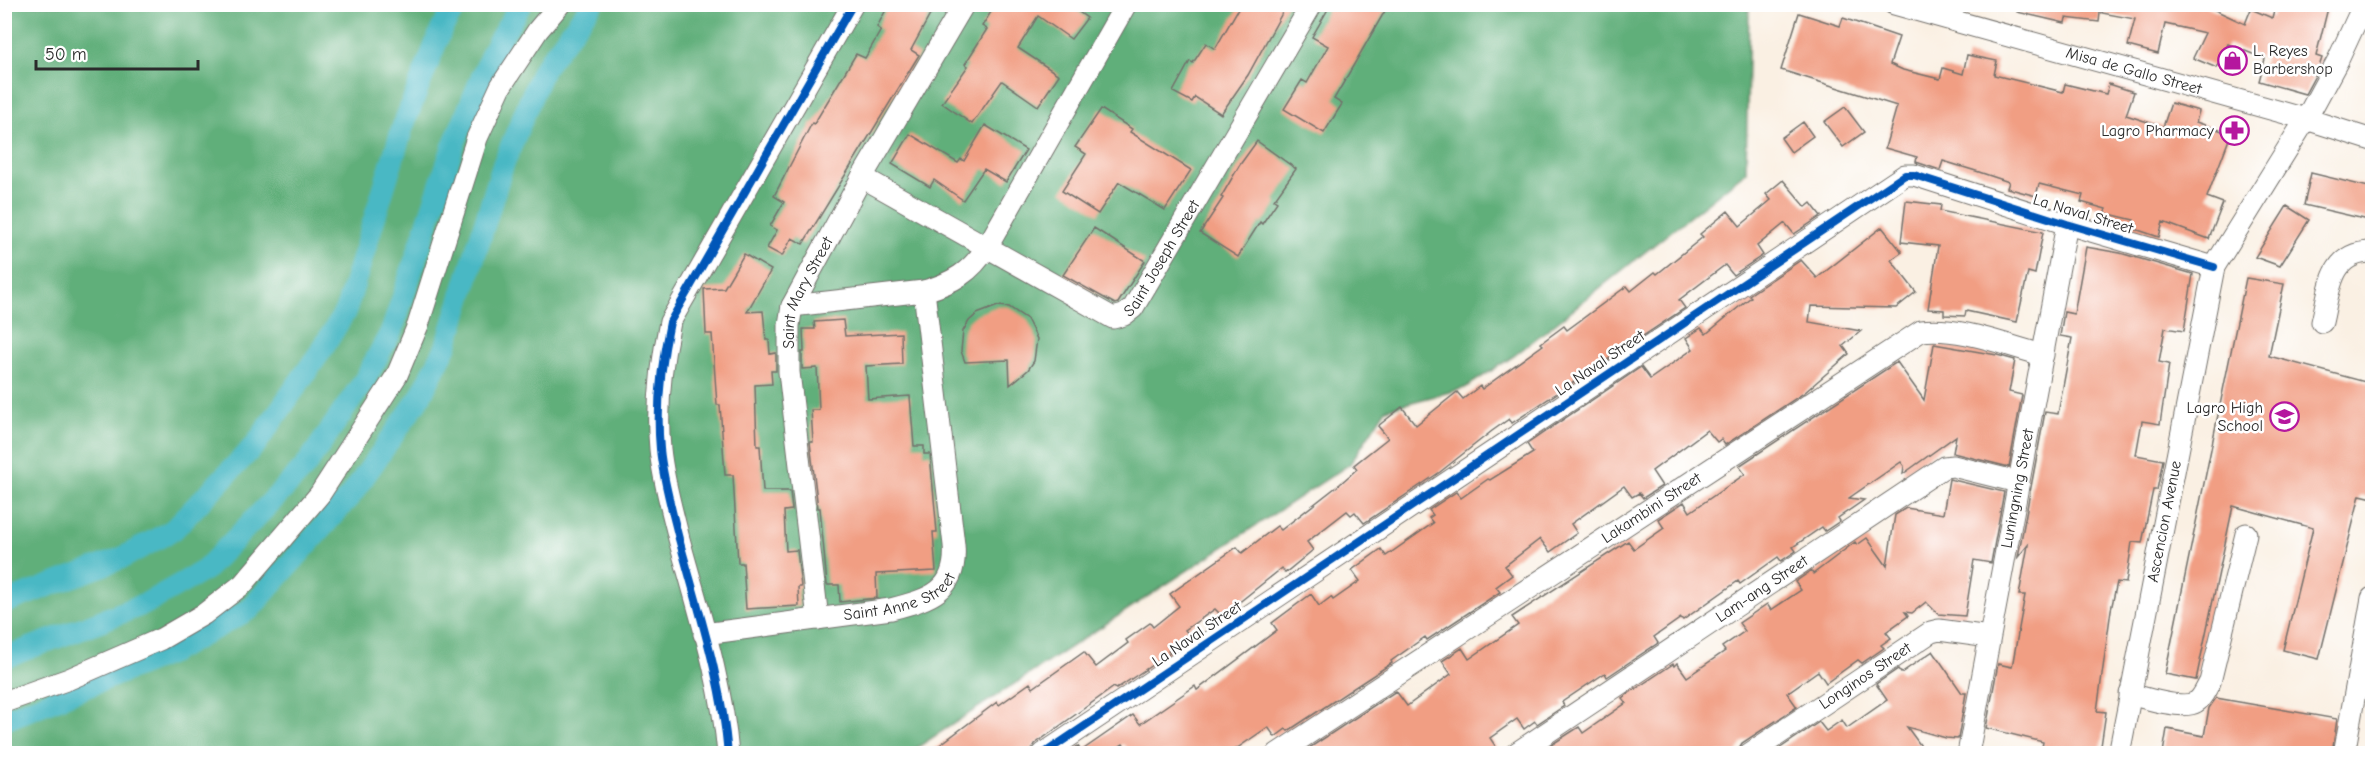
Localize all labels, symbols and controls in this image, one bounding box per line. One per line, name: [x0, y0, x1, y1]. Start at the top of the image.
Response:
scale bar: [36, 33, 198, 71]
place label: L. Reyes Barbershop: [2253, 42, 2333, 78]
street label: Misa de Gallo Street: [2064, 43, 2204, 99]
text: 50 m: [45, 44, 87, 65]
shop icon: L. Reyes Barbershop: [2216, 44, 2248, 76]
pharmacy icon: Lagro Pharmacy: [2219, 115, 2251, 147]
place label: Lagro Pharmacy: [2101, 122, 2215, 140]
street label: La Naval Street: [2031, 190, 2136, 238]
street label: Saint Joseph Street: [1120, 197, 1204, 321]
street label: Saint Mary Street: [780, 233, 837, 349]
street label: La Naval Street: [1552, 326, 1648, 399]
place label: Lagro High School: [2186, 399, 2263, 435]
school or university icon: Lagro High School: [2268, 401, 2300, 433]
street label: Luningning Street: [1998, 427, 2038, 550]
street label: Ascencion Avenue: [2144, 459, 2185, 584]
street label: Lakambini Street: [1598, 469, 1705, 547]
street label: Lam-ang Street: [1712, 551, 1812, 626]
street label: Saint Anne Street: [843, 570, 959, 624]
street label: La Naval Street: [1149, 597, 1245, 670]
street label: Longinos Street: [1816, 639, 1915, 713]

